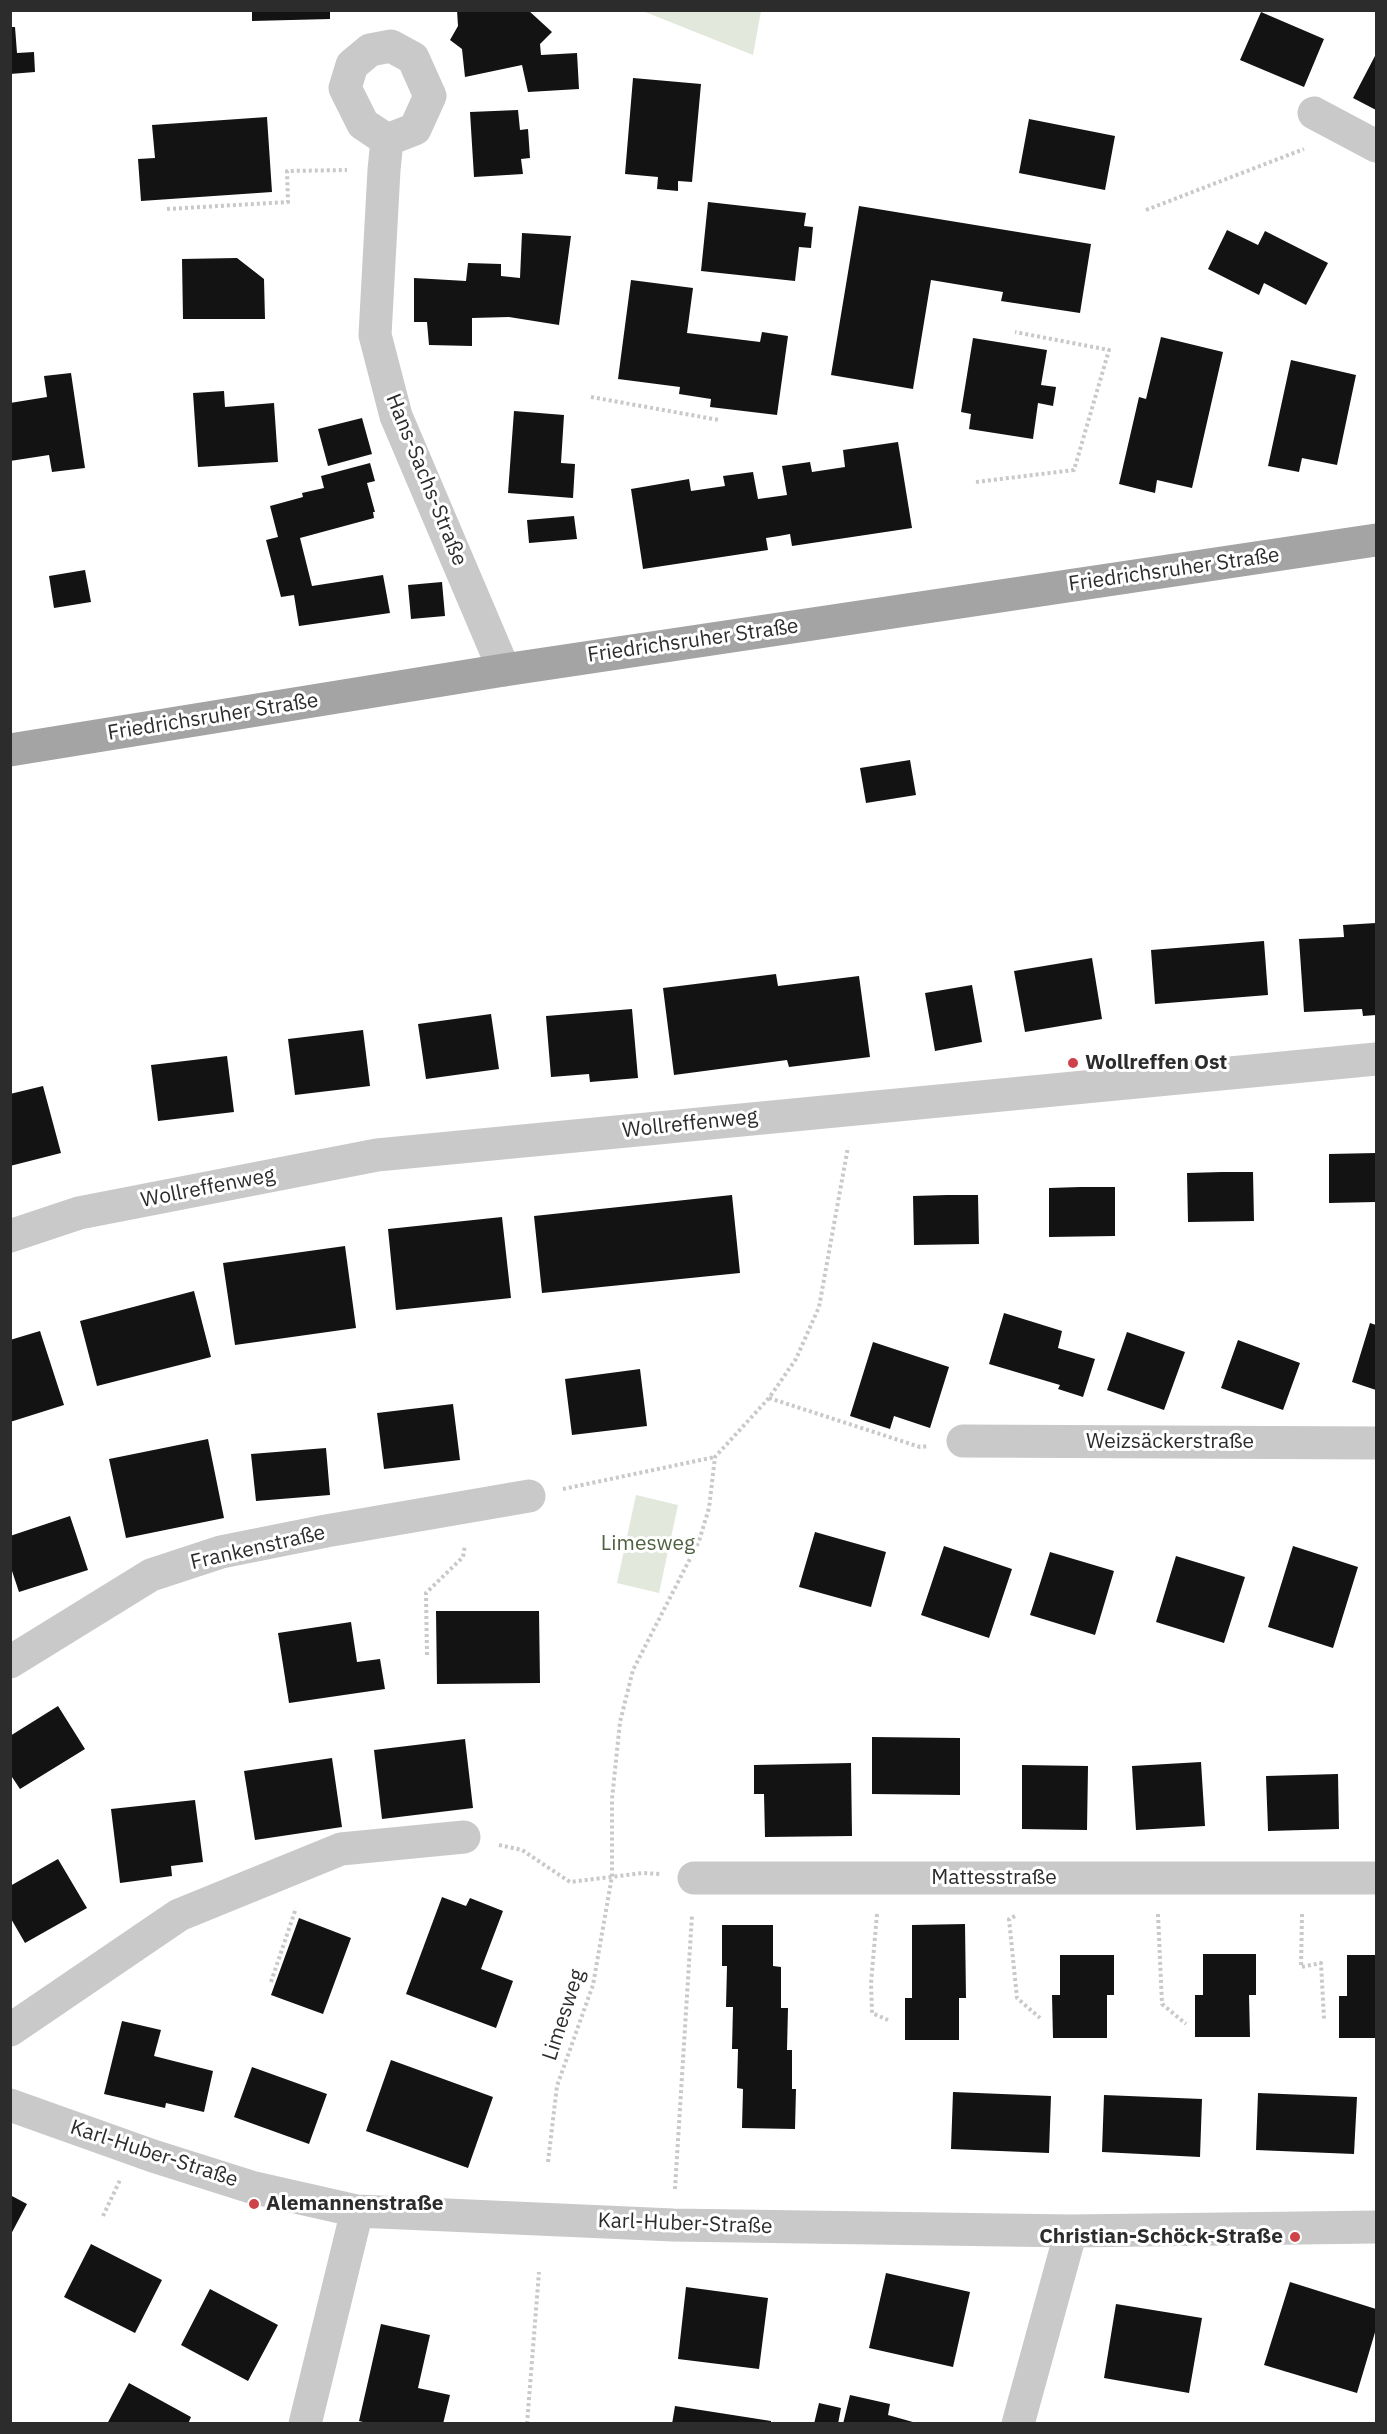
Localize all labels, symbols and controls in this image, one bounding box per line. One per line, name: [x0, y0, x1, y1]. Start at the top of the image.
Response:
street label: Hans-Sachs-Straße: [380, 390, 472, 570]
street label: Friedrichsruher Straße: [1067, 543, 1281, 597]
street label: Friedrichsruher Straße: [586, 614, 800, 668]
street label: Friedrichsruher Straße: [106, 688, 320, 746]
place label: Wollreffen Ost: [1085, 1050, 1227, 1076]
marker: Wollreffen Ost: [1066, 1056, 1080, 1070]
street label: Wollreffenweg: [621, 1104, 759, 1144]
street label: Wollreffenweg: [139, 1163, 277, 1213]
street label: Weizsäckerstraße: [1086, 1429, 1254, 1455]
street label: Frankenstraße: [188, 1520, 328, 1576]
park label: Limesweg: [601, 1531, 695, 1557]
street label: Mattesstraße: [931, 1865, 1057, 1891]
street label: Limesweg: [537, 1966, 591, 2064]
street label: Karl-Huber-Straße: [67, 2115, 241, 2193]
place label: Alemannenstraße: [266, 2191, 444, 2217]
marker: Alemannenstraße: [247, 2197, 261, 2211]
street label: Karl-Huber-Straße: [597, 2208, 773, 2240]
place label: Christian-Schöck-Straße: [1039, 2224, 1283, 2250]
marker: Christian-Schöck-Straße: [1288, 2230, 1302, 2244]

